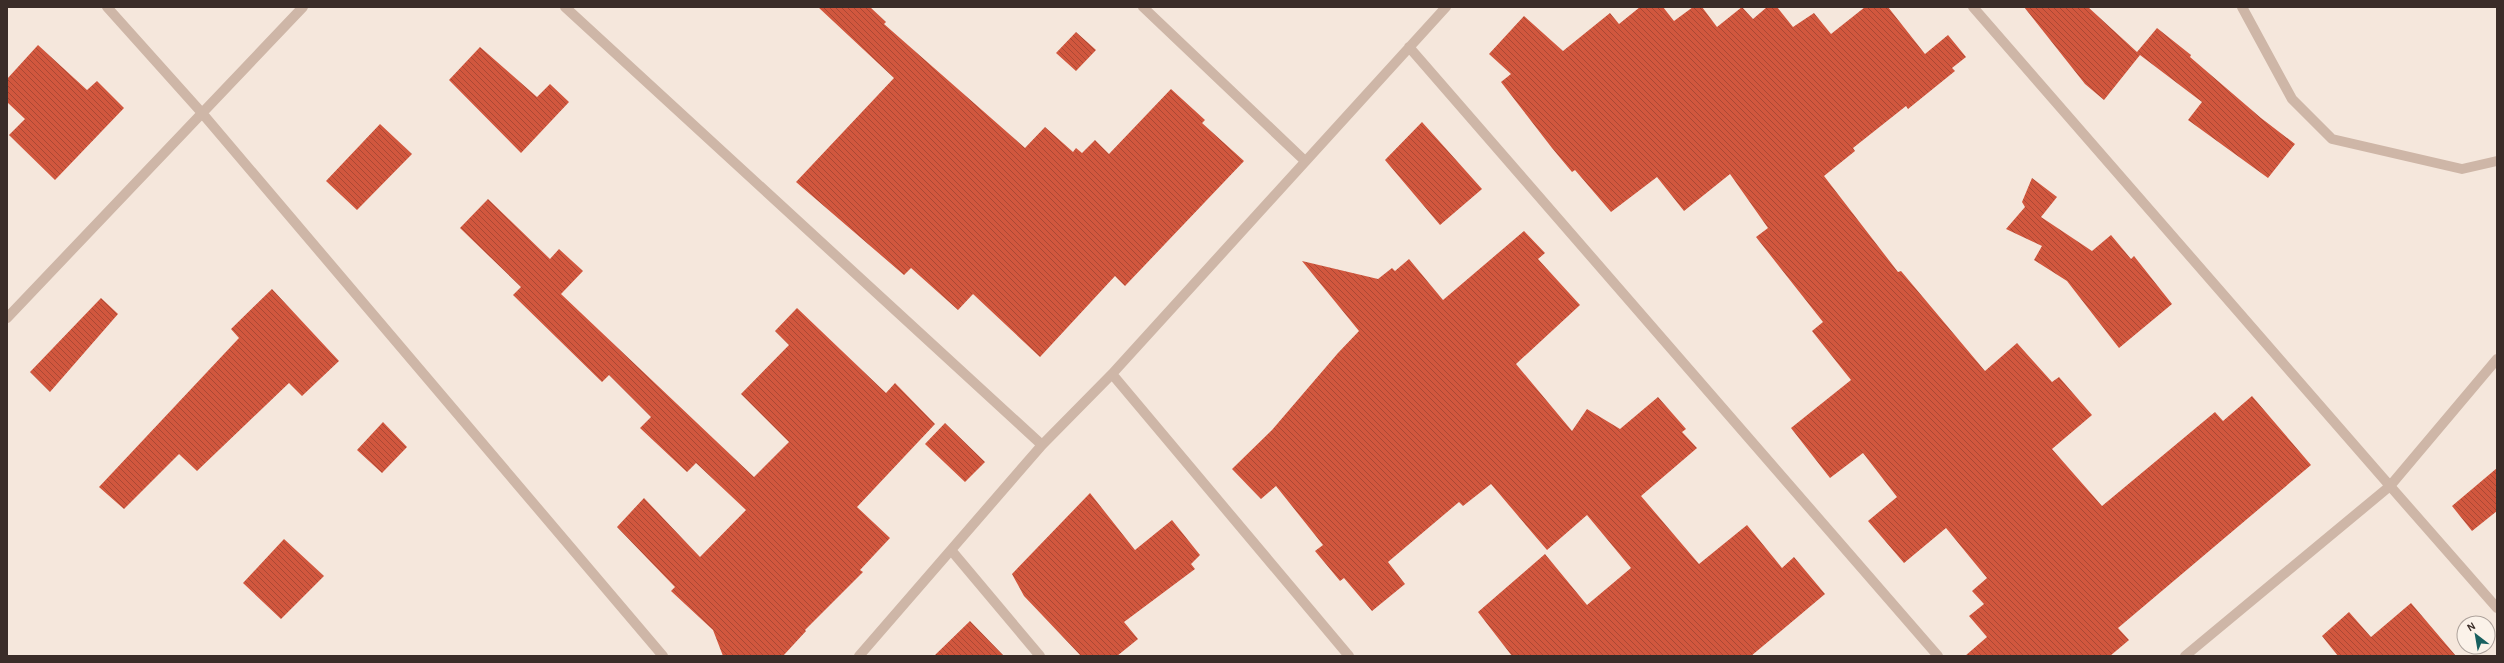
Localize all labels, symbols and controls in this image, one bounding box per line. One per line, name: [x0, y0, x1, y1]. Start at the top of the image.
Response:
north arrow: [2456, 615, 2496, 655]
text: N: [2465, 620, 2477, 634]

